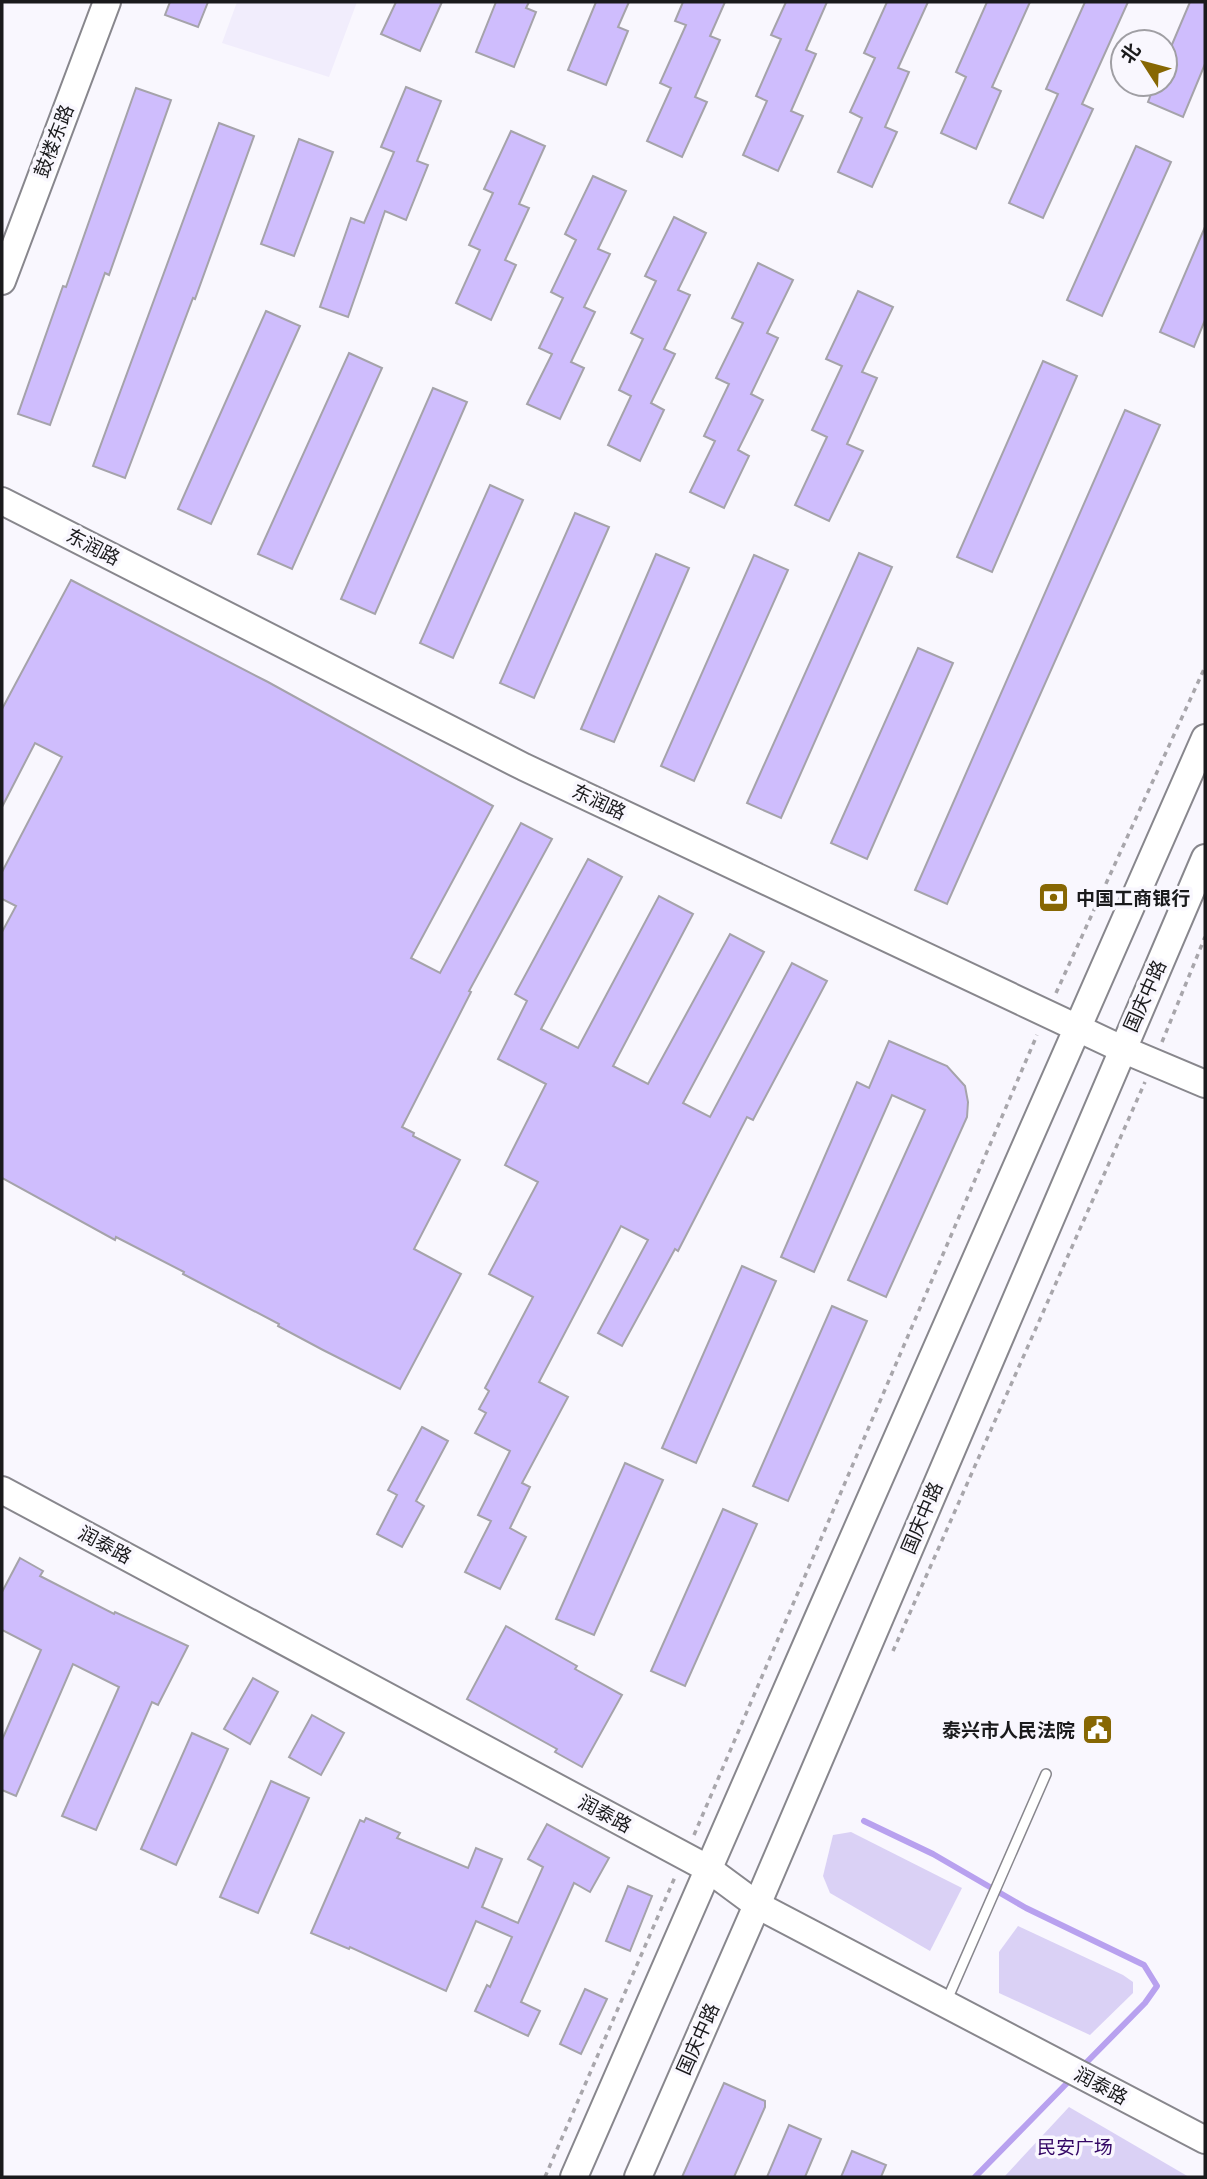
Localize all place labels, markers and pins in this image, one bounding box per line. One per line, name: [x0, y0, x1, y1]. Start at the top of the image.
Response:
bank icon: 中国工商银行: [1036, 881, 1070, 915]
place label: 中国工商银行: [1076, 885, 1190, 912]
public building icon: 泰兴市人民法院: [1081, 1713, 1115, 1747]
place label: 泰兴市人民法院: [942, 1717, 1075, 1744]

